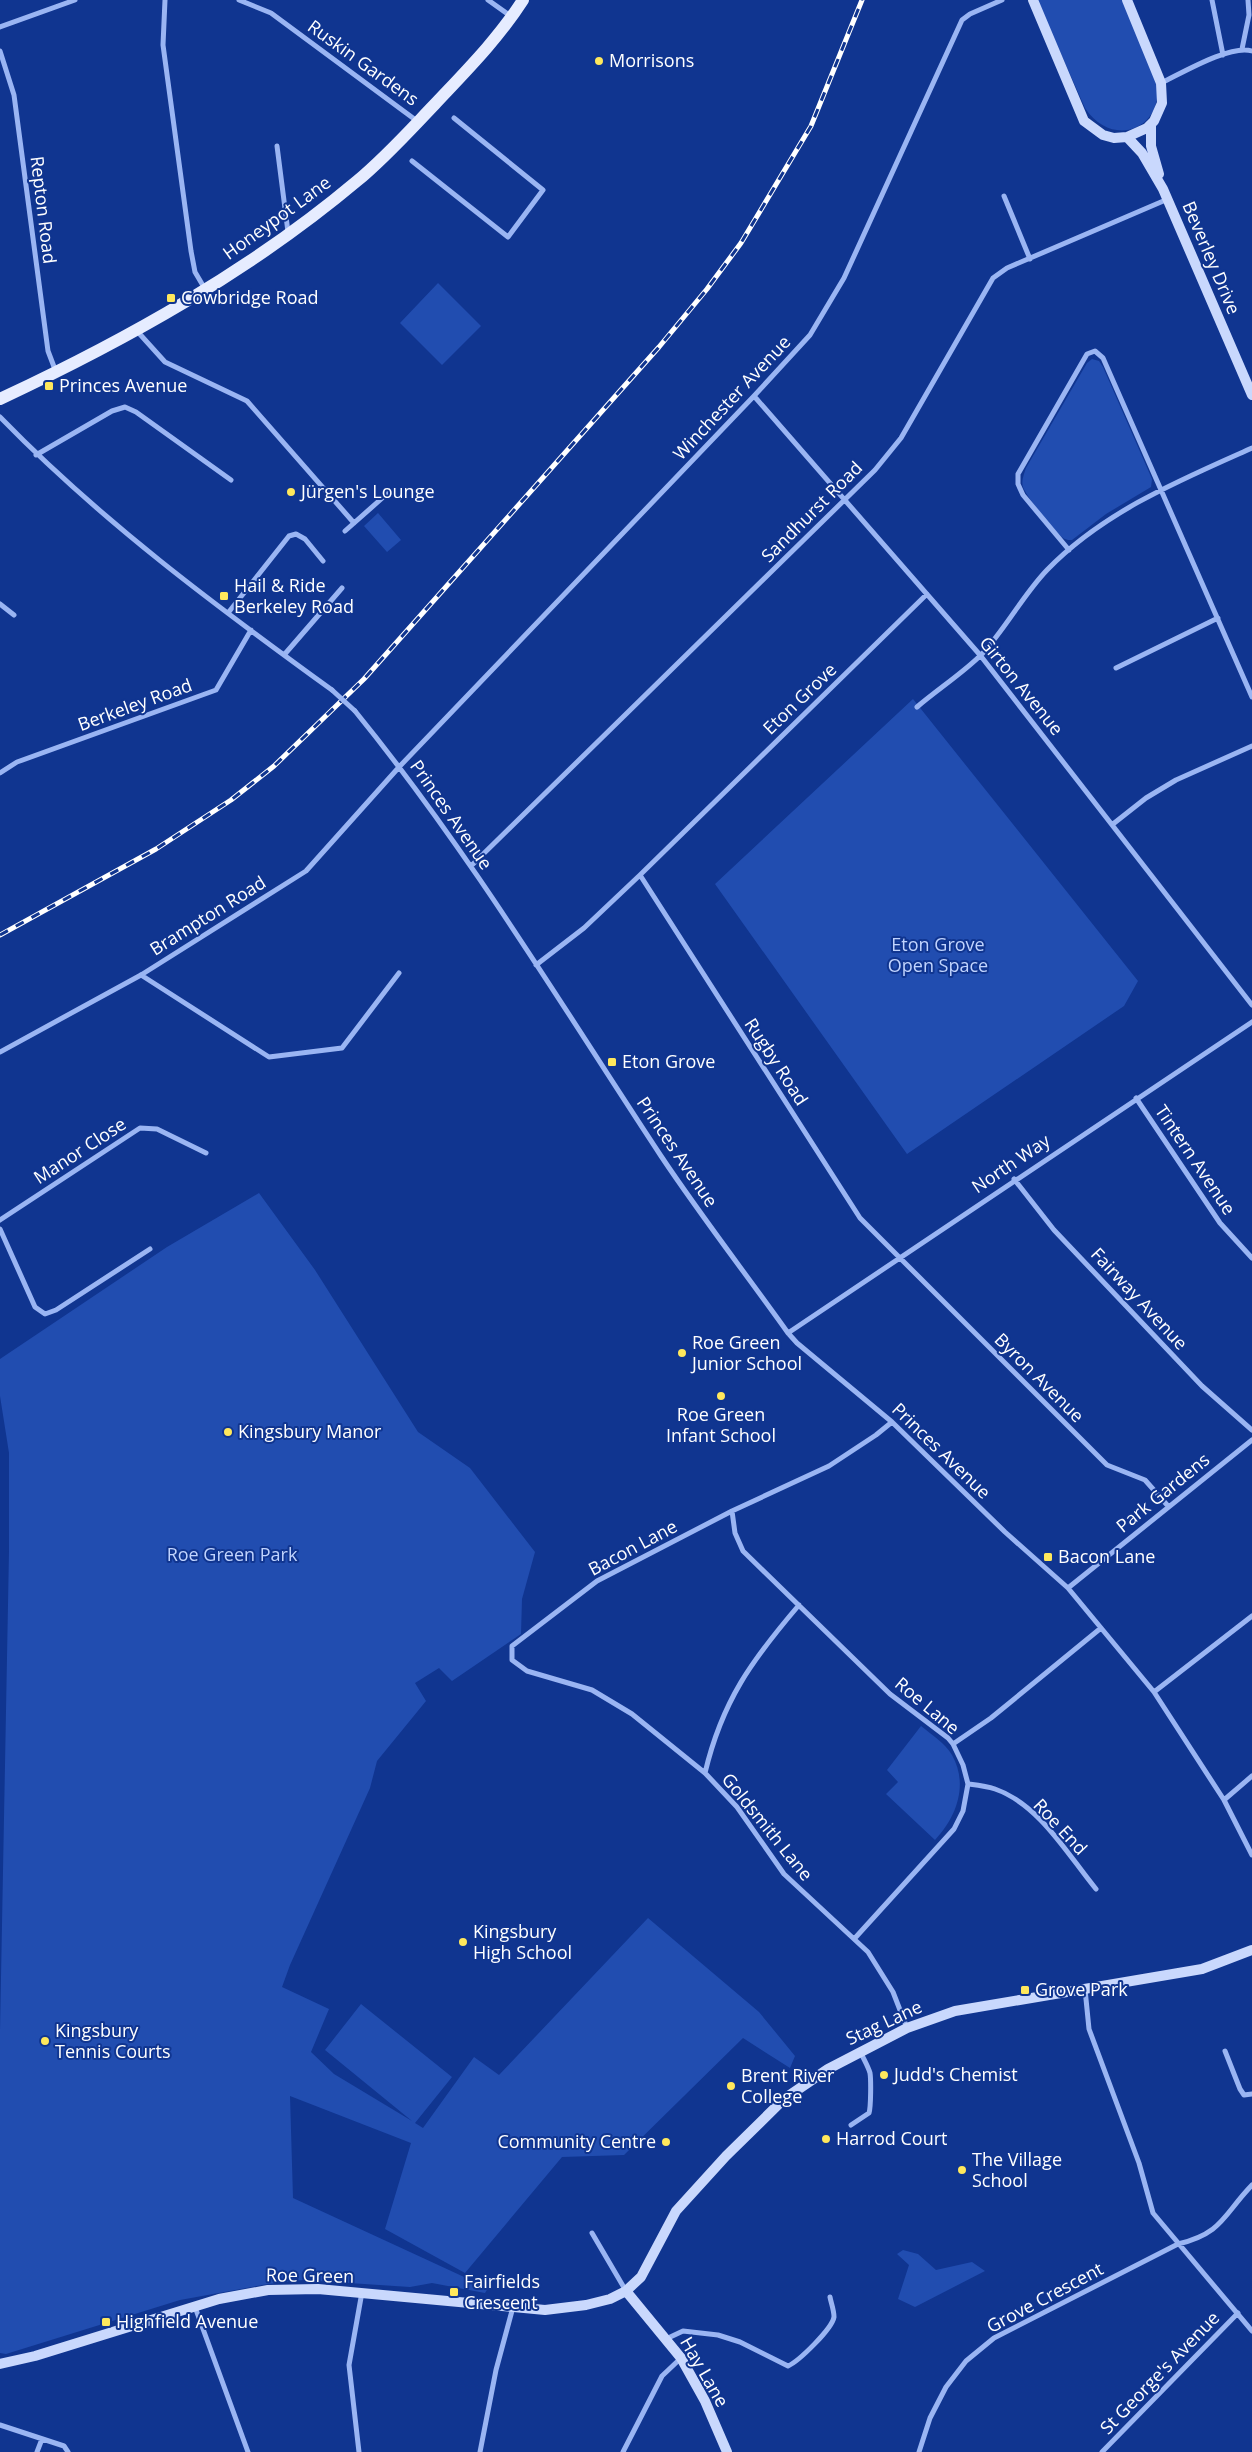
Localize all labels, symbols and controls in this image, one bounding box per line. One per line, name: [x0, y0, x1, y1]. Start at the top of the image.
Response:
street label: Ruskin Gardens: [303, 14, 424, 111]
place label: Morrisons: [609, 48, 694, 72]
marker: Morrisons: [593, 55, 605, 67]
street label: Repton Road: [25, 155, 62, 265]
street label: Honeypot Lane: [218, 170, 335, 264]
street label: Beverley Drive: [1177, 197, 1247, 318]
place label: Cowbridge Road: [181, 285, 319, 309]
marker: Cowbridge Road: [165, 292, 177, 304]
street label: Winchester Avenue: [667, 330, 795, 465]
place label: Princes Avenue: [59, 373, 187, 397]
marker: Princes Avenue: [43, 380, 55, 392]
street label: Sandhurst Road: [755, 455, 867, 567]
place label: Jürgen's Lounge: [299, 479, 435, 503]
marker: Jürgen's Lounge: [285, 486, 297, 498]
place label: Hail & Ride Berkeley Road: [234, 573, 354, 618]
marker: Hail & Ride Berkeley Road: [218, 590, 230, 602]
street label: Girton Avenue: [974, 631, 1069, 740]
street label: Eton Grove: [757, 657, 841, 739]
street label: Berkeley Road: [74, 672, 195, 736]
street label: Princes Avenue: [405, 755, 498, 874]
street label: Brampton Road: [145, 870, 270, 960]
park label: Eton Grove Open Space: [888, 932, 988, 977]
street label: Rugby Road: [740, 1013, 814, 1110]
place label: Eton Grove: [622, 1049, 715, 1073]
marker: Eton Grove: [606, 1056, 618, 1068]
street label: Princes Avenue: [632, 1091, 724, 1211]
street label: Tintern Avenue: [1150, 1100, 1242, 1219]
street label: Manor Close: [29, 1111, 130, 1189]
street label: North Way: [967, 1128, 1055, 1198]
street label: Fairway Avenue: [1086, 1242, 1193, 1355]
street label: Byron Avenue: [990, 1327, 1090, 1427]
place label: Roe Green Junior School: [690, 1330, 802, 1375]
marker: Roe Green Junior School: [676, 1347, 688, 1359]
marker: Roe Green Infant School: [715, 1390, 727, 1402]
street label: Princes Avenue: [887, 1397, 996, 1504]
place label: Roe Green Infant School: [666, 1402, 776, 1447]
place label: Kingsbury Manor: [238, 1419, 382, 1443]
marker: Kingsbury Manor: [222, 1426, 234, 1438]
street label: Park Gardens: [1111, 1447, 1214, 1537]
street label: Bacon Lane: [584, 1514, 681, 1581]
park label: Roe Green Park: [167, 1542, 298, 1566]
place label: Bacon Lane: [1058, 1544, 1155, 1568]
marker: Bacon Lane: [1042, 1551, 1054, 1563]
street label: Roe Lane: [890, 1671, 965, 1739]
street label: Goldsmith Lane: [717, 1768, 819, 1885]
street label: Roe End: [1029, 1793, 1093, 1860]
place label: Kingsbury High School: [473, 1919, 572, 1964]
marker: Kingsbury High School: [457, 1936, 469, 1948]
place label: Grove Park: [1035, 1977, 1128, 2001]
marker: Grove Park: [1019, 1984, 1031, 1996]
street label: Stag Lane: [842, 1994, 925, 2050]
place label: Kingsbury Tennis Courts: [55, 2018, 170, 2063]
marker: Kingsbury Tennis Courts: [39, 2035, 51, 2047]
place label: Judd's Chemist: [892, 2062, 1018, 2086]
place label: Brent River College: [741, 2063, 835, 2108]
marker: Judd's Chemist: [878, 2069, 890, 2081]
marker: Brent River College: [725, 2080, 737, 2092]
place label: Harrod Court: [836, 2126, 947, 2150]
place label: Community Centre: [497, 2129, 656, 2153]
marker: Harrod Court: [820, 2133, 832, 2145]
marker: Community Centre: [660, 2136, 672, 2148]
place label: The Village School: [972, 2147, 1062, 2192]
marker: The Village School: [956, 2164, 968, 2176]
street label: Grove Crescent: [982, 2256, 1107, 2338]
street label: Roe Green: [266, 2262, 354, 2288]
place label: Fairfields Crescent: [464, 2269, 540, 2314]
marker: Fairfields Crescent: [448, 2286, 460, 2298]
street label: St George's Avenue: [1094, 2306, 1224, 2439]
place label: Highfield Avenue: [116, 2309, 258, 2333]
marker: Highfield Avenue: [100, 2316, 112, 2328]
street label: Hay Lane: [675, 2332, 735, 2411]

